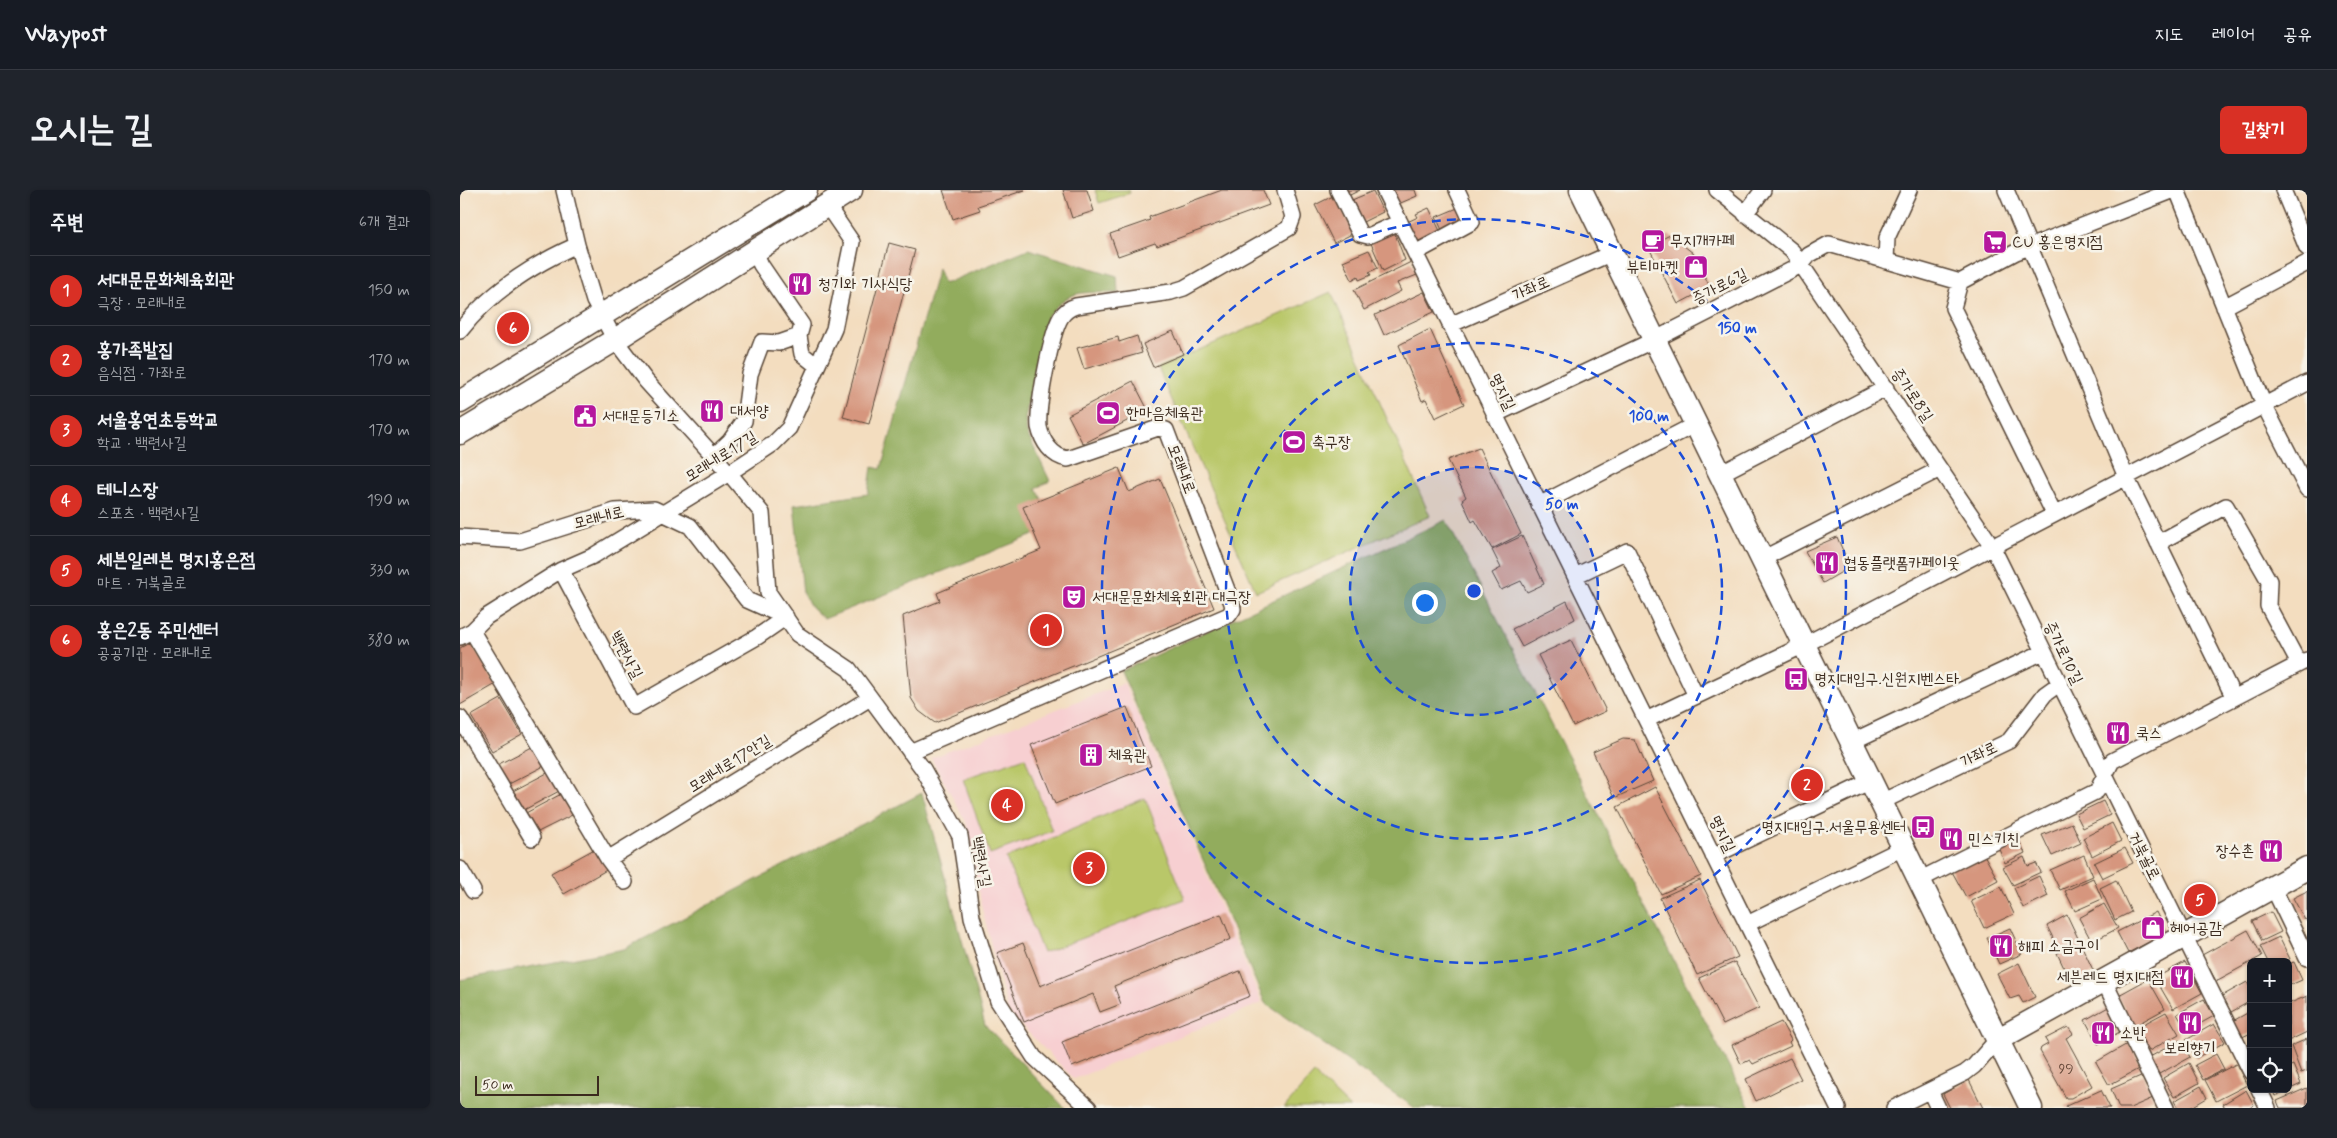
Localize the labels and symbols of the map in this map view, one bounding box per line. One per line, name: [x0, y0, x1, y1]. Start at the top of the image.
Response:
cafe icon: 무지개카페: [1640, 228, 1666, 254]
supermarket icon: CU 홍은명지점: [1982, 229, 2008, 255]
place label: 무지개카페: [1670, 231, 1735, 252]
place label: CU 홍은명지점: [2012, 232, 2103, 253]
shop icon: 뷰티마켓: [1683, 254, 1709, 280]
place label: 뷰티마켓: [1627, 257, 1678, 278]
street label: 증가로6길: [1689, 264, 1751, 310]
restaurant icon: 청기와 기사식당: [787, 271, 813, 297]
street label: 가좌로: [1509, 272, 1553, 306]
place label: 청기와 기사식당: [818, 274, 913, 295]
pin: 6: [497, 309, 529, 347]
text: 150 m: [1717, 319, 1757, 339]
street label: 증가로8길: [1886, 364, 1938, 426]
street label: 명지길: [1484, 370, 1520, 414]
restaurant icon: 대서양: [699, 398, 725, 424]
sports icon: 한마음체육관: [1095, 400, 1121, 426]
place label: 대서양: [730, 401, 769, 422]
public building icon: 서대문등기소: [572, 403, 598, 429]
place label: 한마음체육관: [1126, 403, 1203, 424]
place label: 서대문등기소: [602, 406, 679, 427]
text: 100 m: [1629, 407, 1669, 427]
street label: 모래내로17길: [681, 427, 761, 487]
sports icon: 축구장: [1281, 429, 1307, 455]
place label: 축구장: [1312, 432, 1351, 453]
street label: 모래내로: [1162, 441, 1200, 497]
text: 50 m: [1545, 495, 1579, 515]
street label: 모래내로: [571, 502, 627, 534]
restaurant icon: 협동플랫폼카페이웃: [1814, 550, 1840, 576]
place label: 협동플랫폼카페이웃: [1844, 553, 1960, 574]
centre of rings: [1465, 582, 1483, 600]
theatre icon: 서대문문화체육회관 대극장: [1061, 584, 1087, 610]
place label: 서대문문화체육회관 대극장: [1092, 587, 1251, 608]
your location: [1412, 590, 1438, 616]
pin: 1: [1030, 611, 1062, 649]
street label: 증가로10길: [2039, 618, 2087, 688]
street label: 백련사길: [605, 627, 647, 683]
bus stop icon: 명지대입구.신원지벤스타: [1783, 666, 1809, 692]
place label: 명지대입구.신원지벤스타: [1814, 669, 1959, 690]
restaurant icon: 쿡스: [2105, 720, 2131, 746]
place label: 쿡스: [2136, 723, 2162, 744]
street label: 모래내로17안길: [685, 730, 776, 798]
street label: 가좌로: [1957, 737, 2001, 773]
building icon: 체육관: [1078, 742, 1104, 768]
place label: 체육관: [1108, 745, 1147, 766]
pin: 2: [1791, 766, 1823, 804]
pin: 4: [991, 786, 1023, 824]
street label: 명지길: [1704, 812, 1740, 856]
bus stop icon: 명지대입구.서울무용센터: [1910, 814, 1936, 840]
place label: 명지대입구.서울무용센터: [1761, 817, 1906, 838]
restaurant icon: 민스키친: [1938, 826, 1964, 852]
street label: 거북골로: [2123, 828, 2165, 884]
place label: 민스키친: [1968, 829, 2020, 850]
street label: 백련사길: [966, 835, 996, 889]
restaurant icon: 장수촌: [2258, 838, 2284, 864]
place label: 장수촌: [2215, 841, 2254, 862]
pin: 3: [1073, 849, 1105, 887]
pin: 5: [2184, 881, 2216, 919]
shop icon: 헤어공감: [2140, 915, 2166, 941]
place label: 헤어공감: [2170, 918, 2222, 939]
restaurant icon: 해피 소금구이: [1988, 933, 2014, 959]
place label: 해피 소금구이: [2018, 936, 2100, 957]
restaurant icon: 세븐레드 명지대점: [2169, 964, 2195, 990]
place label: 세븐레드 명지대점: [2057, 967, 2164, 988]
restaurant icon: 보리향기: [2177, 1010, 2203, 1036]
restaurant icon: 소반: [2090, 1020, 2116, 1046]
place label: 소반: [2120, 1023, 2146, 1044]
place label: 보리향기: [2164, 1038, 2216, 1059]
house number: 99: [2058, 1060, 2074, 1078]
scale bar: [475, 1073, 599, 1096]

